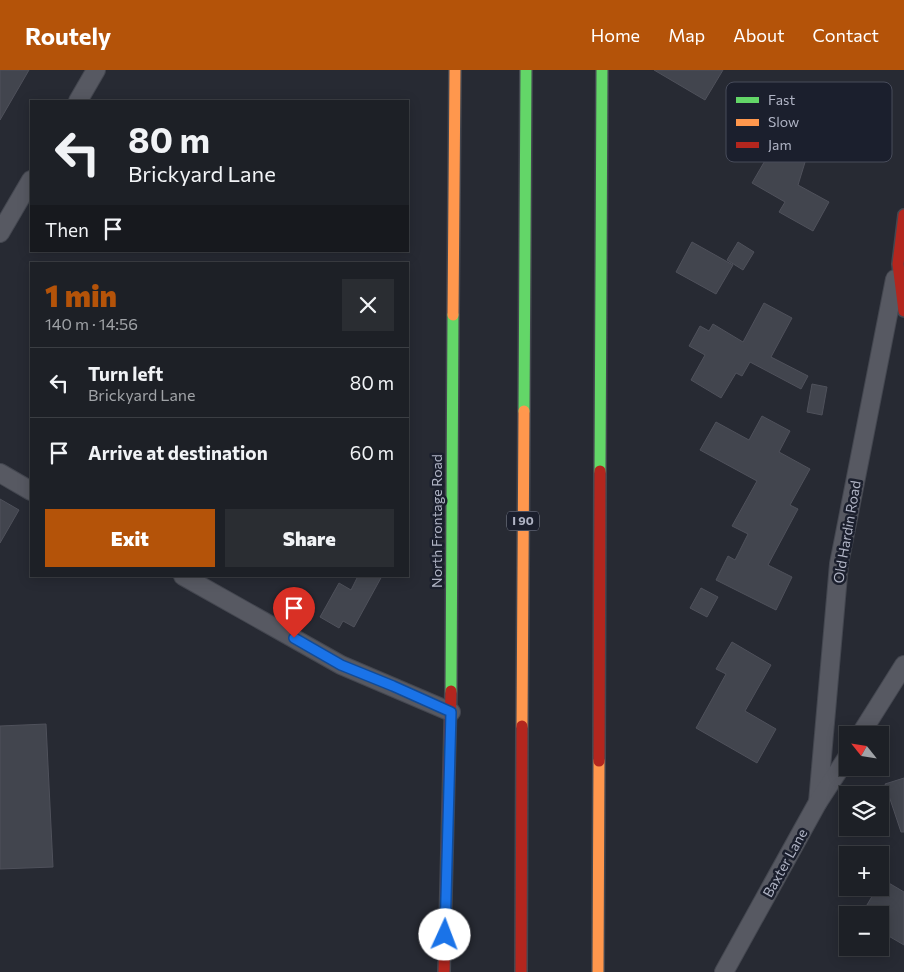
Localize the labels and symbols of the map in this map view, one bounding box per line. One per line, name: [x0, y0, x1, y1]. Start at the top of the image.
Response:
legend: [726, 82, 892, 162]
text: Fast: [768, 91, 795, 108]
text: Slow: [768, 113, 799, 130]
text: Jam: [768, 136, 792, 153]
street label: North Frontage Road: [428, 454, 445, 588]
street label: Old Hardin Road: [829, 479, 864, 585]
road number: I 90: [507, 512, 539, 531]
pin: [273, 587, 315, 638]
north arrow: [839, 726, 889, 776]
street label: Baxter Lane: [759, 825, 810, 900]
position arrow: [418, 908, 470, 960]

